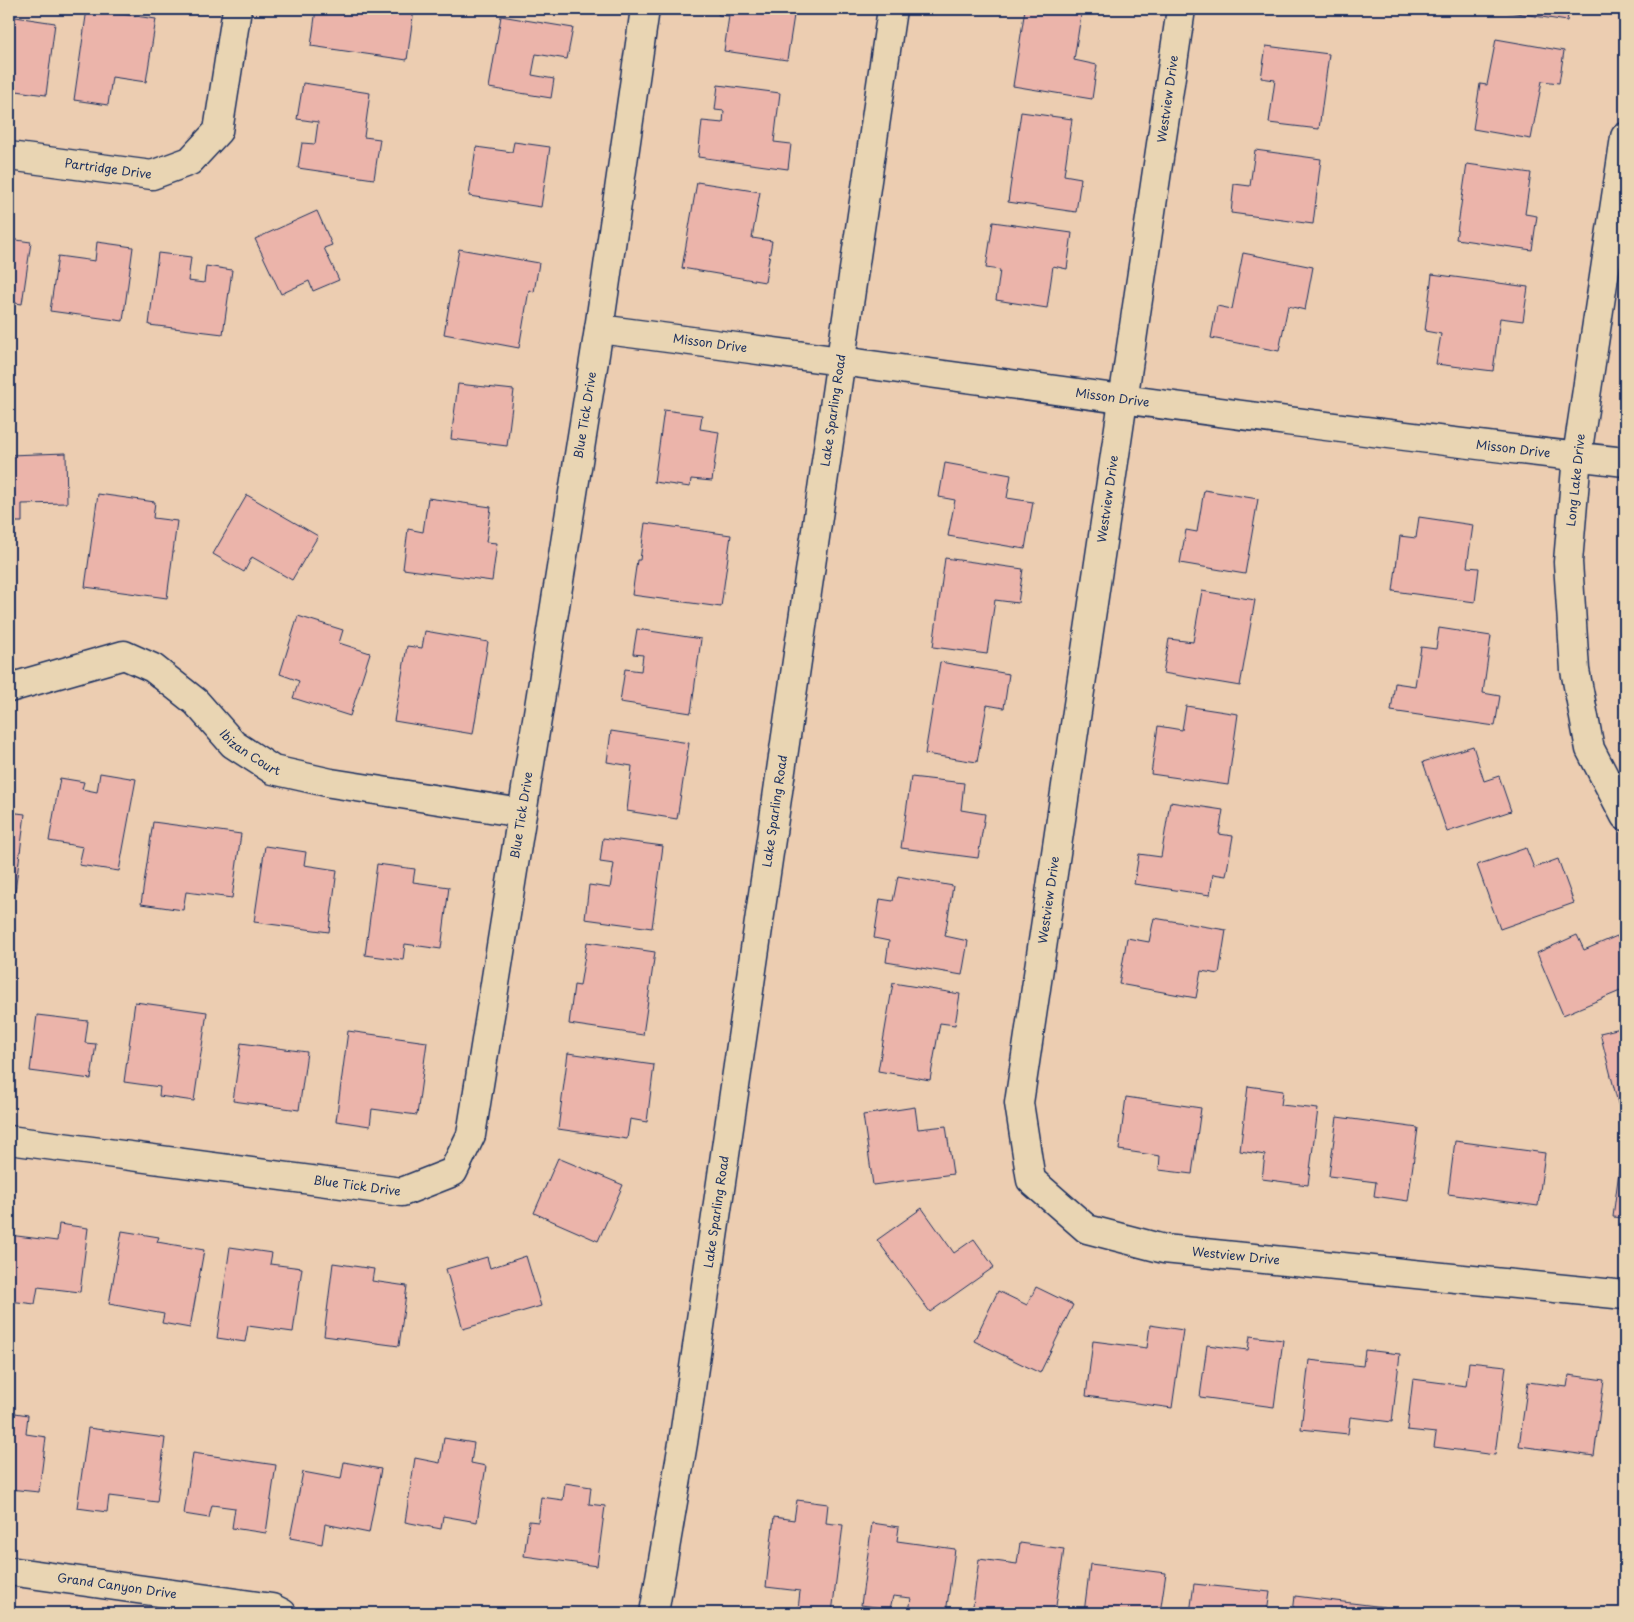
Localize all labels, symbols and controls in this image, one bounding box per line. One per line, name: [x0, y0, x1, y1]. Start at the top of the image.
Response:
street label: Westview Drive: [1152, 54, 1182, 144]
street label: Partridge Drive: [64, 153, 153, 183]
street label: Misson Drive: [672, 329, 748, 356]
street label: Lake Sparling Road: [815, 353, 850, 468]
street label: Blue Tick Drive: [568, 370, 600, 460]
street label: Misson Drive: [1074, 383, 1151, 411]
street label: Long Lake Drive: [1561, 433, 1589, 527]
street label: Misson Drive: [1475, 435, 1551, 461]
street label: Westview Drive: [1092, 454, 1122, 544]
street label: Ibizan Court: [216, 725, 282, 779]
street label: Lake Sparling Road: [757, 754, 791, 868]
street label: Blue Tick Drive: [505, 770, 537, 860]
street label: Westview Drive: [1033, 855, 1063, 945]
street label: Lake Sparling Road: [699, 1154, 733, 1269]
street label: Blue Tick Drive: [312, 1170, 402, 1200]
street label: Westview Drive: [1191, 1242, 1281, 1269]
street label: Grand Canyon Drive: [56, 1568, 178, 1602]

